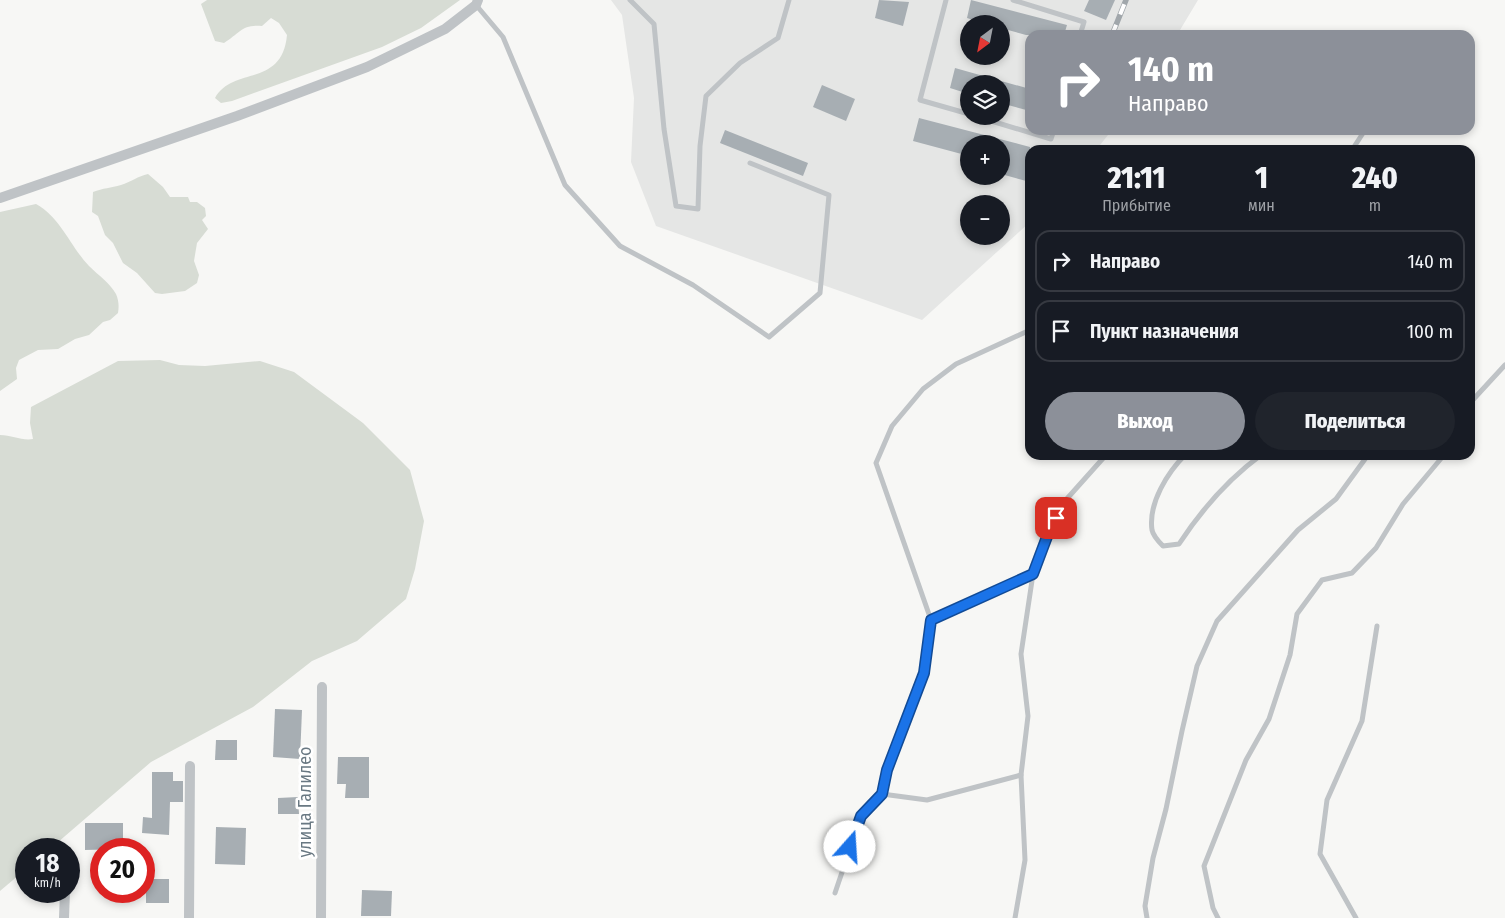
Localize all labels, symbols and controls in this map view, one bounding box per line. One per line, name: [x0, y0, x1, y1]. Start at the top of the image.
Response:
north arrow: [960, 15, 1010, 65]
map controls: [960, 15, 1010, 245]
text: 140 m: [1128, 48, 1214, 90]
icon: right: [1045, 50, 1110, 115]
button: layers: [960, 75, 1010, 125]
text: Направо: [1128, 90, 1209, 117]
button: +: [960, 135, 1010, 185]
text: 21:11: [1107, 160, 1165, 196]
text: 1: [1255, 160, 1268, 196]
text: 240: [1352, 160, 1398, 196]
button: −: [960, 195, 1010, 245]
text: Прибытие: [1102, 196, 1171, 215]
text: мин: [1248, 196, 1275, 215]
text: m: [1369, 196, 1381, 215]
icon: right: [1047, 247, 1075, 275]
text: Направо: [1090, 250, 1160, 273]
text: 140 m: [1407, 250, 1453, 273]
icon: arrive: [1047, 317, 1075, 345]
text: Пункт назначения: [1090, 320, 1239, 343]
text: 100 m: [1407, 320, 1453, 343]
button: Выход: [1045, 392, 1245, 450]
button: Поделиться: [1255, 392, 1455, 450]
pin: [1035, 497, 1077, 539]
icon: arrive: [1042, 504, 1070, 532]
street label: улица Галилео: [294, 746, 316, 858]
position arrow: [823, 820, 875, 872]
speed limit sign: 20: [90, 838, 155, 903]
text: 18: [36, 849, 59, 879]
text: km/h: [34, 876, 61, 890]

